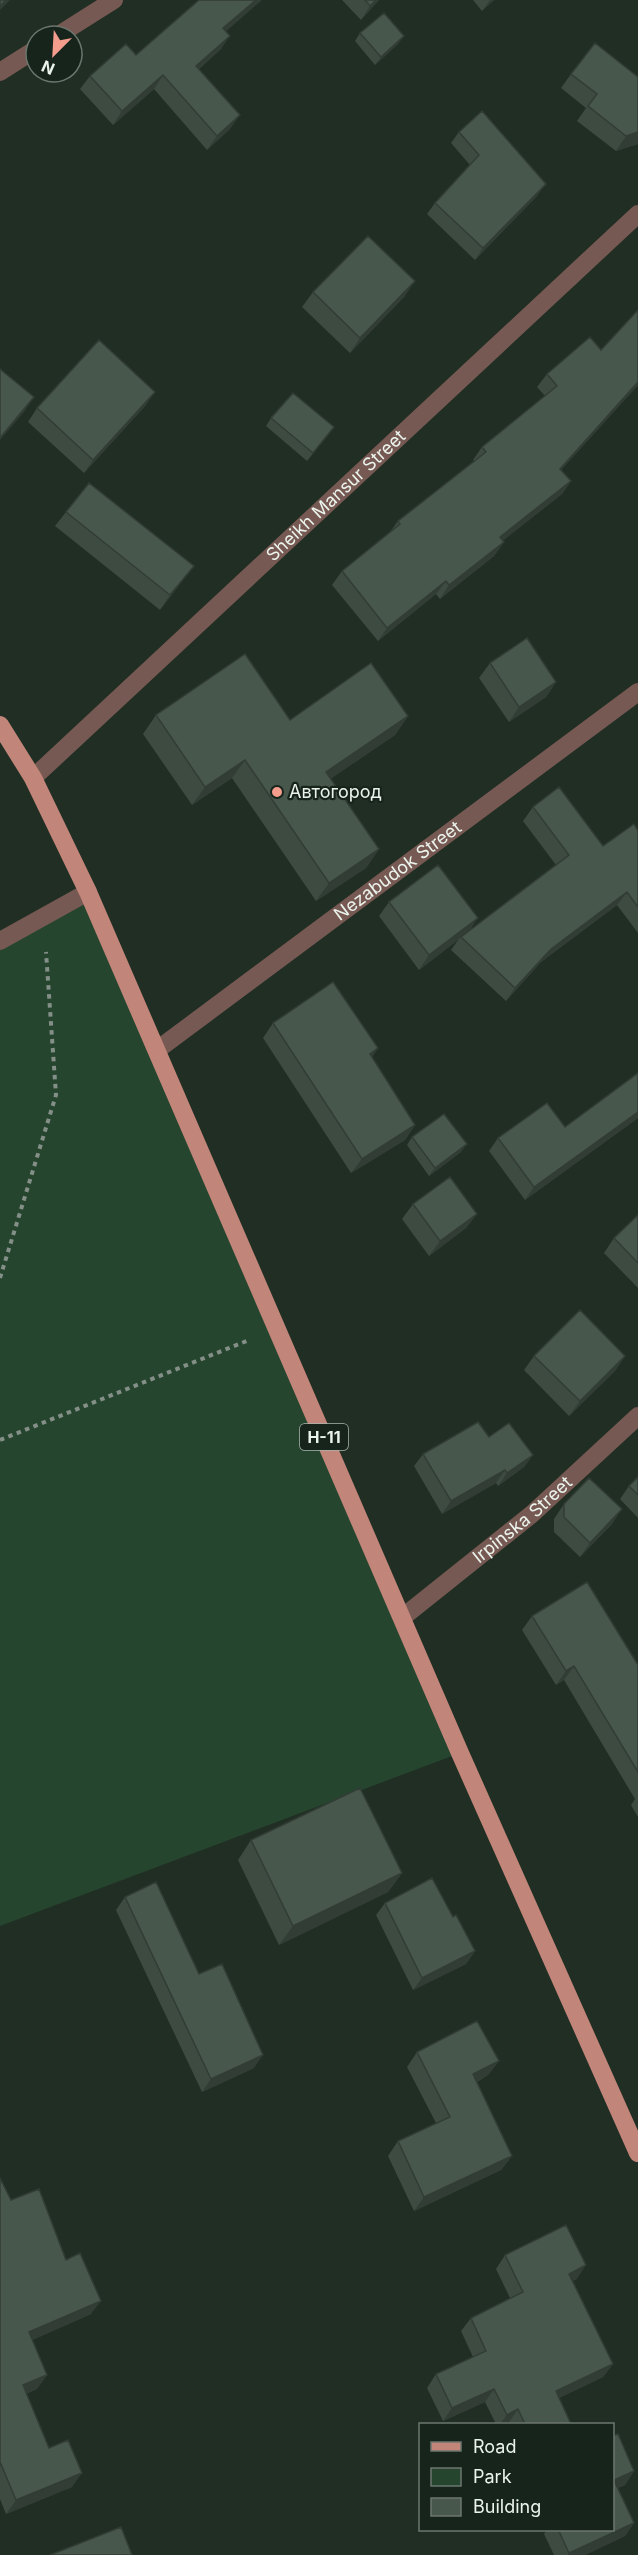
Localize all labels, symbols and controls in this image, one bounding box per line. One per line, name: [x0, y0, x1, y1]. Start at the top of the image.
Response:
north arrow: [24, 24, 84, 84]
text: N: [38, 56, 58, 79]
street label: Sheikh Mansur Street: [262, 425, 409, 565]
place label: Автогород: [289, 781, 382, 802]
marker: Автогород: [270, 785, 284, 799]
street label: Nezabudok Street: [330, 816, 465, 925]
road number: Н-11: [300, 1424, 348, 1450]
street label: Irpinska Street: [468, 1472, 576, 1567]
legend: [419, 2423, 614, 2531]
text: Road: [473, 2436, 516, 2457]
text: Park: [473, 2466, 512, 2487]
text: Building: [473, 2496, 541, 2517]

